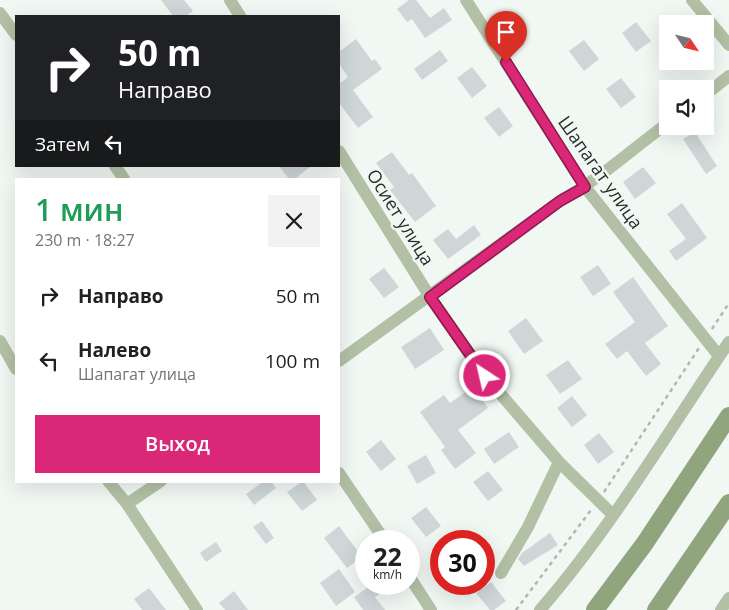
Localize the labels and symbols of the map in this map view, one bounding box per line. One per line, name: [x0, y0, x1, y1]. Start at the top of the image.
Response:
pin: [485, 11, 527, 62]
north arrow: [659, 15, 714, 70]
street label: Шапагат улица: [553, 111, 649, 233]
street label: Осиет улица: [362, 164, 440, 270]
position arrow: [458, 349, 510, 401]
speed limit sign: 30: [430, 530, 495, 595]

